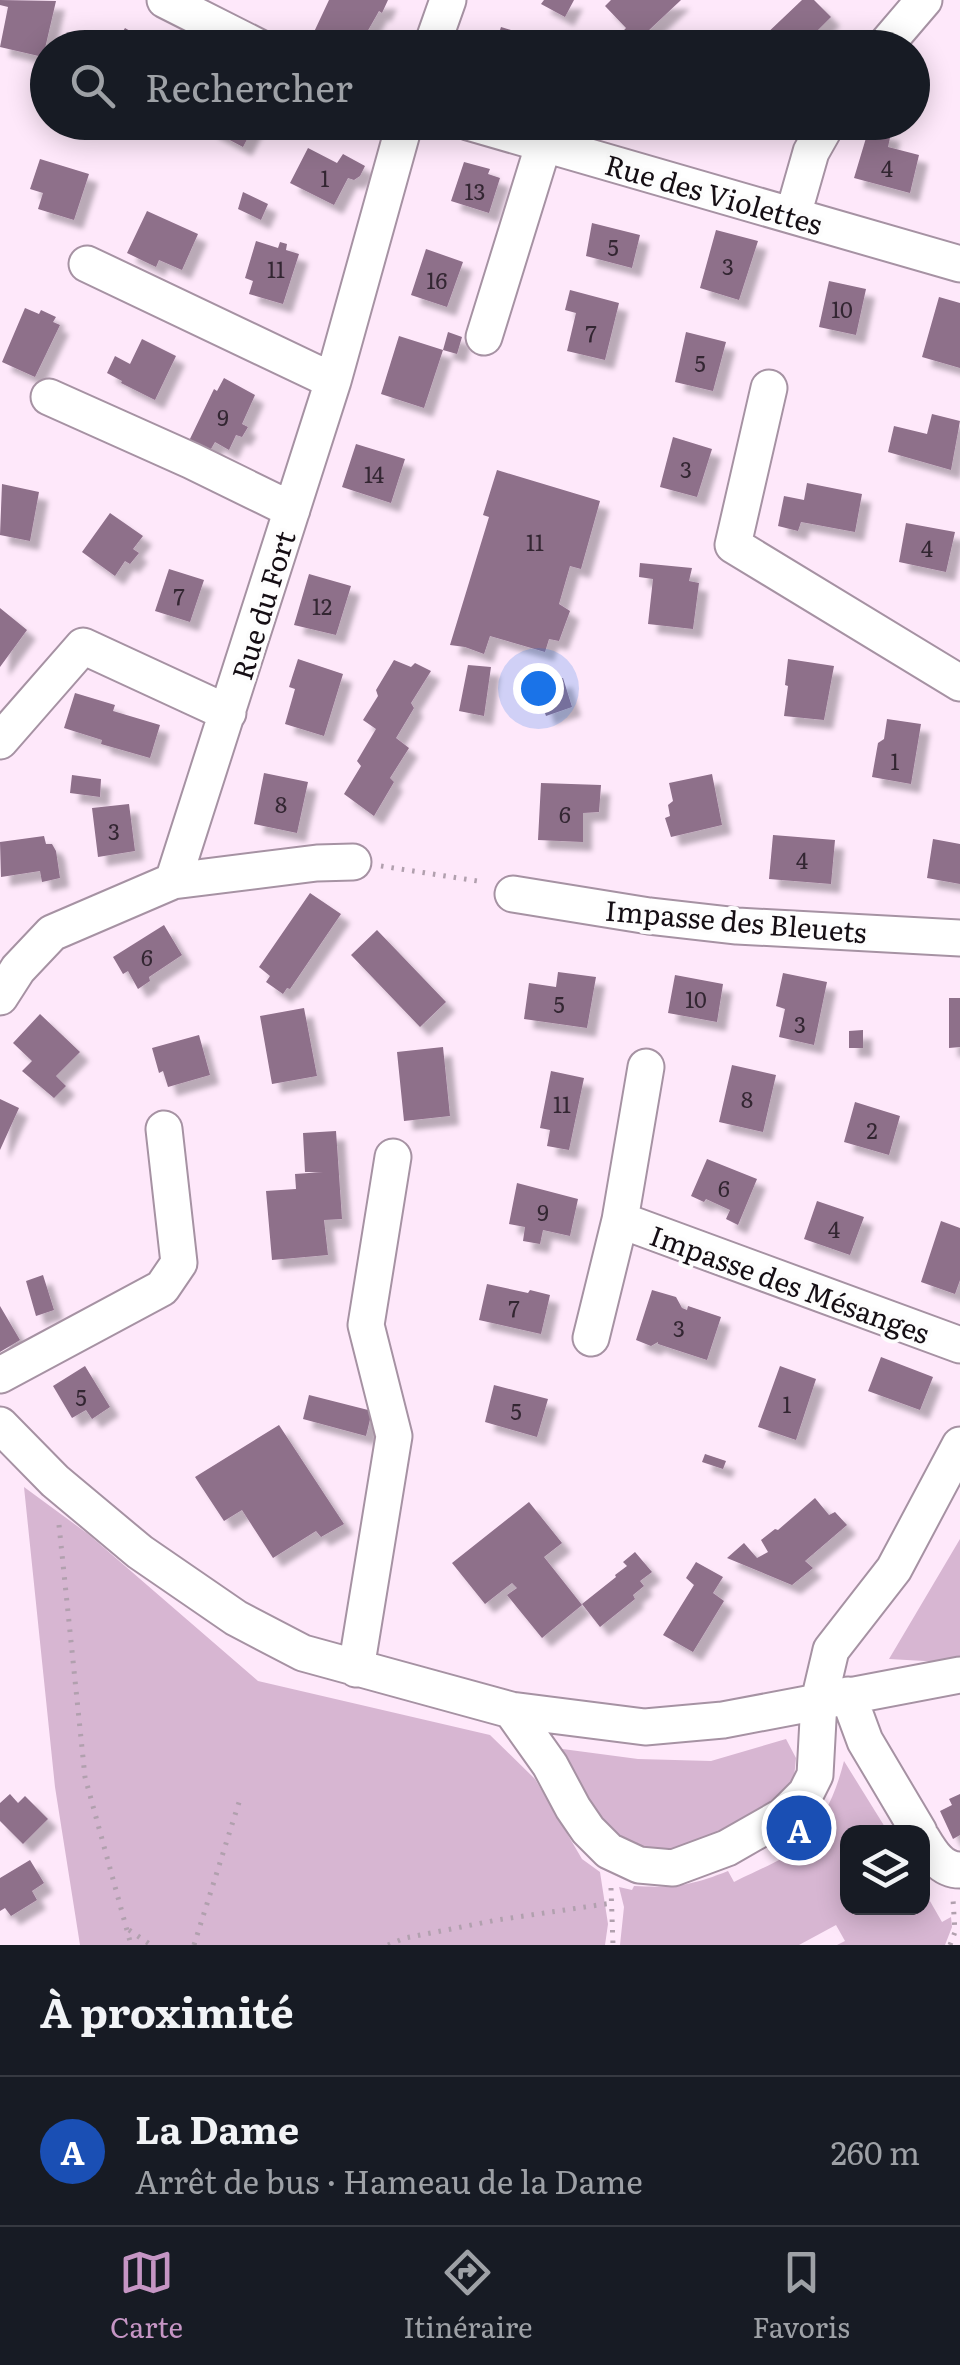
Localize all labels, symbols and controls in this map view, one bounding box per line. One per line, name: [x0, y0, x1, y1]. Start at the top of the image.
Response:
search box: [30, 30, 930, 140]
text: Rechercher: [145, 57, 353, 114]
icon: search: [65, 58, 120, 113]
street label: Rue des Violettes: [600, 142, 828, 244]
house number: 4: [881, 151, 893, 184]
house number: 1: [321, 161, 330, 194]
house number: 13: [465, 174, 485, 207]
house number: 5: [607, 230, 619, 263]
house number: 3: [722, 249, 734, 282]
house number: 11: [267, 252, 285, 285]
house number: 16: [427, 263, 448, 296]
house number: 10: [831, 292, 853, 325]
house number: 7: [585, 316, 597, 349]
house number: 5: [694, 346, 706, 379]
house number: 9: [217, 400, 229, 433]
house number: 3: [680, 452, 692, 485]
house number: 14: [364, 457, 384, 490]
street label: Rue du Fort: [219, 525, 305, 685]
house number: 11: [526, 525, 544, 558]
house number: 4: [921, 531, 933, 564]
house number: 7: [173, 579, 185, 612]
house number: 12: [312, 589, 332, 622]
your location: [513, 663, 564, 714]
house number: 1: [891, 744, 900, 777]
house number: 8: [275, 787, 287, 820]
house number: 6: [559, 797, 571, 830]
house number: 3: [108, 814, 120, 847]
house number: 4: [796, 843, 808, 876]
street label: Impasse des Bleuets: [604, 888, 868, 952]
house number: 6: [141, 940, 153, 973]
house number: 10: [685, 982, 707, 1015]
house number: 5: [553, 987, 565, 1020]
house number: 3: [794, 1007, 806, 1040]
house number: 8: [741, 1082, 753, 1115]
house number: 11: [553, 1087, 571, 1120]
house number: 2: [866, 1113, 878, 1146]
house number: 6: [718, 1171, 730, 1204]
house number: 9: [537, 1195, 549, 1228]
house number: 4: [828, 1212, 840, 1245]
street label: Impasse des Mésanges: [644, 1213, 936, 1353]
house number: 7: [508, 1291, 520, 1324]
house number: 3: [673, 1311, 685, 1344]
house number: 5: [75, 1380, 87, 1413]
house number: 1: [783, 1387, 792, 1420]
house number: 5: [510, 1394, 522, 1427]
pin: A: [766, 1790, 832, 1866]
map controls: [840, 1825, 930, 1915]
button: layers: [840, 1825, 930, 1915]
text: À proximité: [40, 1979, 294, 2041]
text: La Dame: [135, 2099, 299, 2156]
text: A: [60, 2127, 85, 2175]
text: 260 m: [831, 2127, 920, 2175]
text: Arrêt de bus · Hameau de la Dame: [135, 2156, 643, 2204]
tab: Carte: [110, 2245, 183, 2347]
tab: Itinéraire: [403, 2245, 533, 2347]
tab: Favoris: [753, 2245, 850, 2347]

